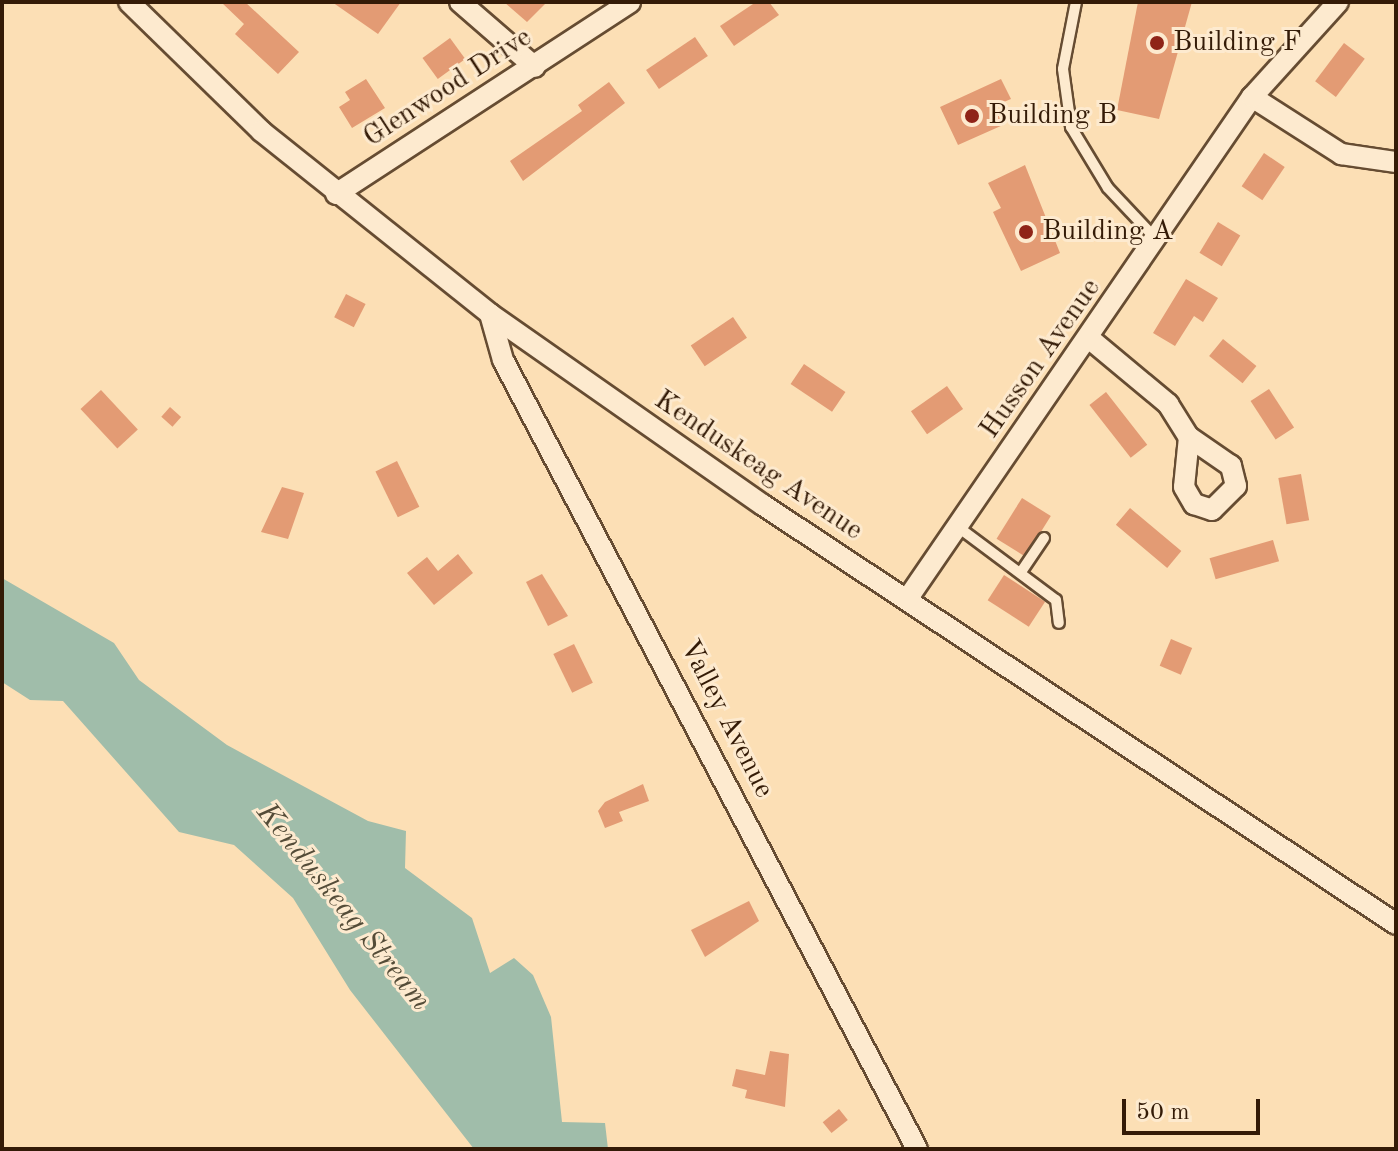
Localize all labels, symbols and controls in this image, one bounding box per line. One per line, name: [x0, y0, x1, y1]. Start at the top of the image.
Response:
street label: Glenwood Drive: [358, 21, 538, 155]
place label: Building F: [1173, 26, 1302, 60]
marker: Building F: [1148, 34, 1166, 52]
place label: Building B: [988, 99, 1117, 133]
marker: Building B: [963, 107, 981, 125]
place label: Building A: [1042, 215, 1173, 249]
marker: Building A: [1017, 223, 1035, 241]
street label: Husson Avenue: [974, 273, 1108, 445]
street label: Kenduskeag Avenue: [647, 384, 869, 548]
street label: Valley Avenue: [672, 634, 780, 804]
water label: Kenduskeag Stream: [248, 796, 438, 1018]
scale bar: [1126, 1083, 1264, 1133]
text: 50 m: [1136, 1101, 1190, 1125]

